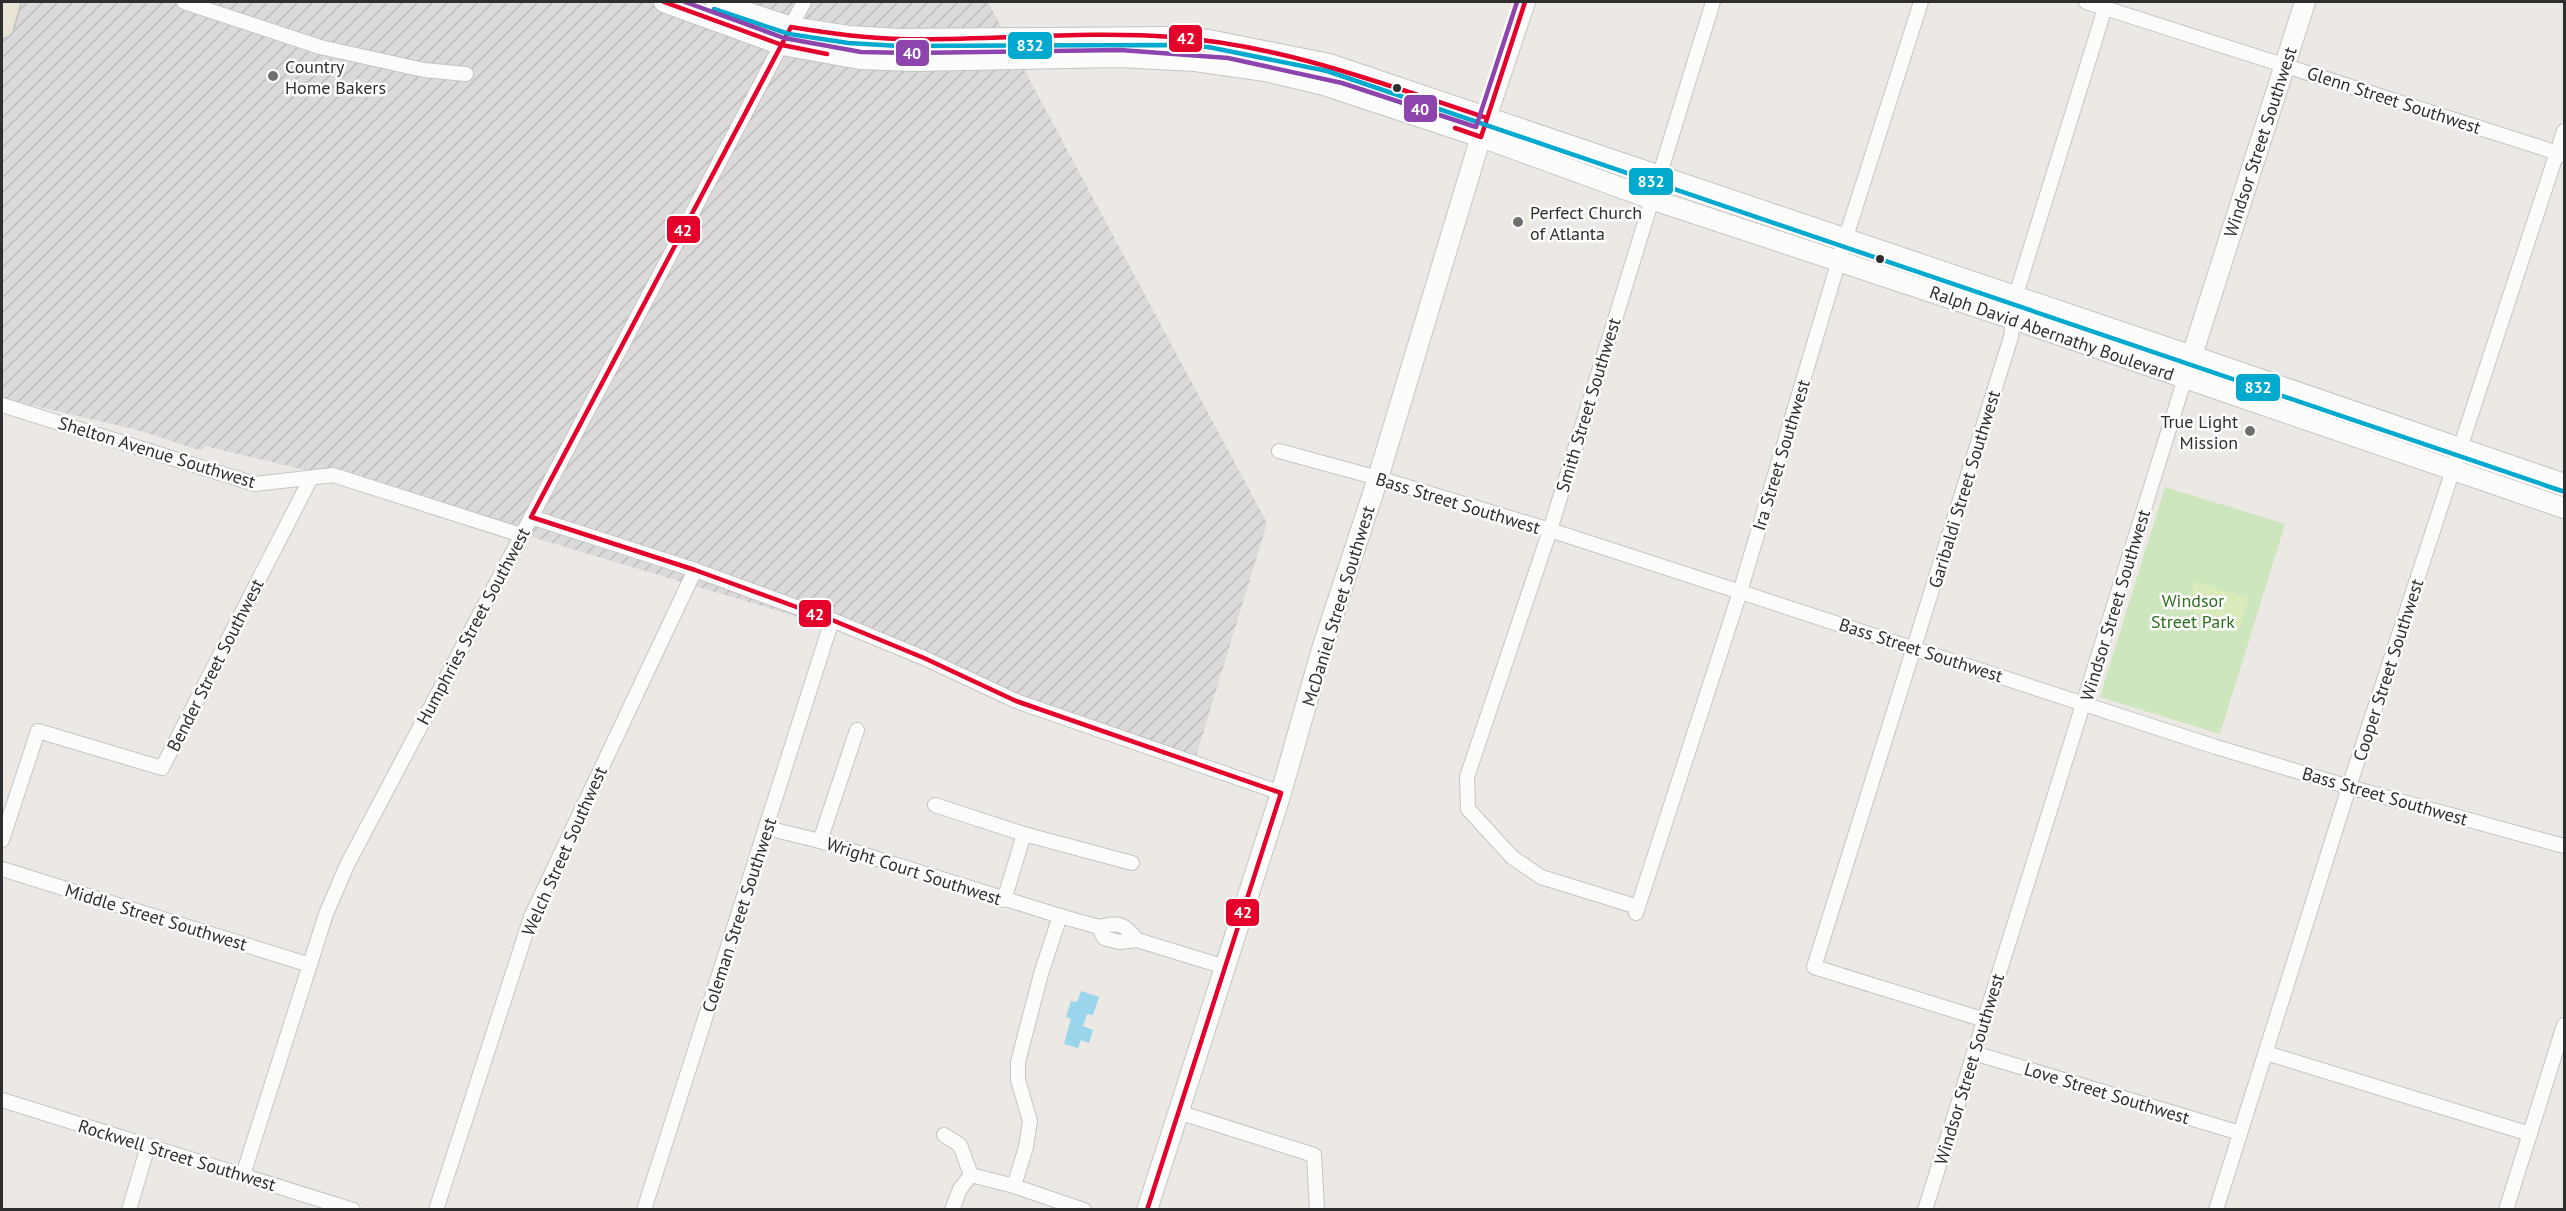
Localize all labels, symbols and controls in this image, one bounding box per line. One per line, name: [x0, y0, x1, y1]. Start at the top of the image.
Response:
line badge: 42: [1168, 24, 1203, 53]
text: 42: [1177, 28, 1195, 48]
line badge: 832: [1007, 31, 1053, 60]
text: 832: [1016, 35, 1044, 55]
line badge: 40: [895, 39, 930, 67]
text: 40: [903, 43, 921, 63]
street label: Windsor Street Southwest: [2218, 44, 2302, 240]
place label: Country Home Bakers: [285, 55, 386, 99]
street label: Glenn Street Southwest: [2304, 61, 2484, 139]
marker: Country Home Bakers: [266, 69, 280, 83]
unlabelled marker: [1391, 82, 1403, 94]
line badge: 40: [1403, 94, 1438, 123]
text: 40: [1411, 99, 1429, 119]
line badge: 832: [1628, 167, 1674, 196]
text: 832: [1637, 171, 1665, 191]
place label: Perfect Church of Atlanta: [1530, 201, 1642, 245]
line badge: 42: [666, 215, 701, 244]
marker: Perfect Church of Atlanta: [1511, 215, 1525, 229]
text: 42: [674, 220, 692, 240]
unlabelled marker: [1874, 253, 1886, 265]
street label: Ralph David Abernathy Boulevard: [1927, 280, 2177, 386]
street label: Smith Street Southwest: [1551, 315, 1625, 495]
line badge: 832: [2235, 373, 2281, 402]
street label: Ira Street Southwest: [1747, 377, 1815, 533]
text: 832: [2244, 377, 2272, 397]
street label: Garibaldi Street Southwest: [1923, 387, 2005, 591]
place label: True Light Mission: [2160, 410, 2238, 454]
street label: Shelton Avenue Southwest: [56, 411, 258, 493]
marker: True Light Mission: [2243, 424, 2257, 438]
street label: Bass Street Southwest: [1373, 467, 1543, 539]
street label: McDaniel Street Southwest: [1297, 503, 1379, 709]
street label: Windsor Street Southwest: [2075, 507, 2155, 703]
street label: Humphries Street Southwest: [411, 523, 535, 729]
street label: Bender Street Southwest: [161, 575, 269, 755]
street label: Cooper Street Southwest: [2348, 576, 2428, 764]
park label: Windsor Street Park: [2151, 589, 2235, 633]
line badge: 42: [798, 599, 832, 628]
text: 42: [806, 604, 824, 624]
street label: Bass Street Southwest: [1836, 613, 2006, 687]
street label: Bass Street Southwest: [2300, 761, 2470, 831]
street label: Welch Street Southwest: [516, 763, 612, 939]
street label: Coleman Street Southwest: [697, 815, 781, 1015]
street label: Wright Court Southwest: [824, 832, 1004, 910]
street label: Middle Street Southwest: [62, 878, 250, 956]
line badge: 42: [1225, 898, 1260, 927]
text: 42: [1234, 902, 1252, 922]
street label: Windsor Street Southwest: [1929, 971, 2009, 1167]
street label: Love Street Southwest: [2022, 1057, 2192, 1129]
street label: Rockwell Street Southwest: [76, 1114, 278, 1196]

